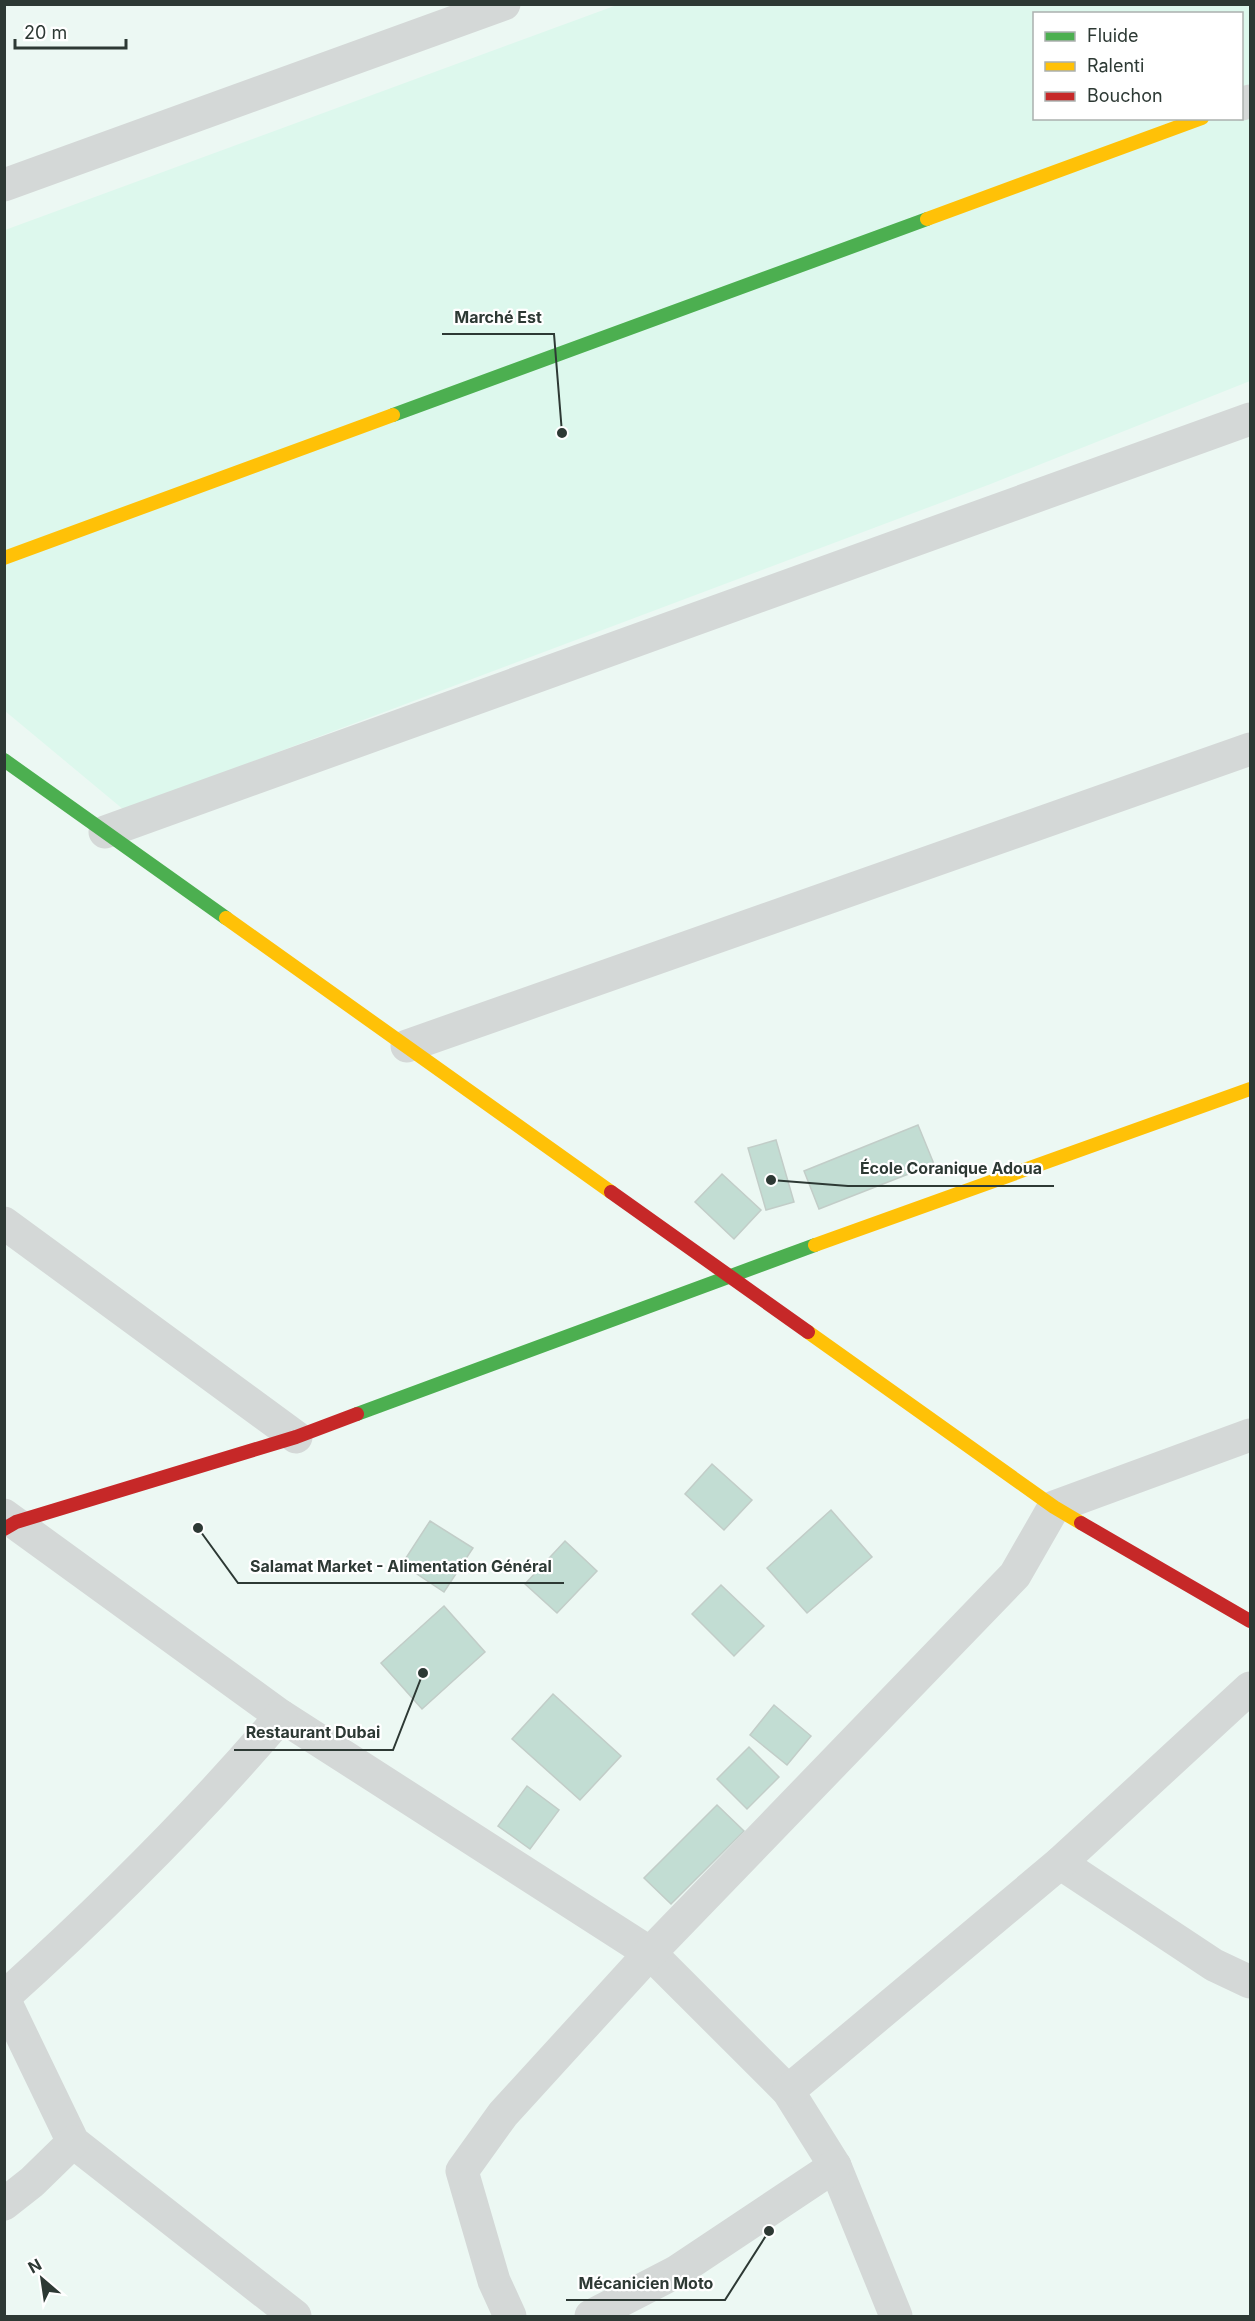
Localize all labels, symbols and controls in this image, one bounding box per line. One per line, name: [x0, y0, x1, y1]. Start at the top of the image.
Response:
scale bar: [15, 12, 126, 50]
legend: [1033, 12, 1243, 120]
text: 20 m: [24, 22, 67, 43]
text: Fluide: [1087, 25, 1139, 46]
text: Ralenti: [1087, 55, 1144, 76]
text: Bouchon: [1087, 85, 1163, 106]
callout: Marché Est: [442, 300, 554, 334]
text: Marché Est: [454, 307, 542, 327]
callout: École Coranique Adoua: [848, 1152, 1054, 1186]
text: École Coranique Adoua: [860, 1158, 1042, 1178]
callout: Salamat Market - Alimentation Général: [238, 1549, 564, 1583]
text: Salamat Market - Alimentation Général: [250, 1556, 552, 1576]
callout: Restaurant Dubai: [234, 1716, 393, 1750]
text: Restaurant Dubai: [246, 1722, 380, 1742]
north arrow: [12, 2249, 72, 2309]
text: N: [25, 2254, 45, 2278]
callout: Mécanicien Moto: [566, 2266, 725, 2300]
text: Mécanicien Moto: [579, 2273, 714, 2293]

